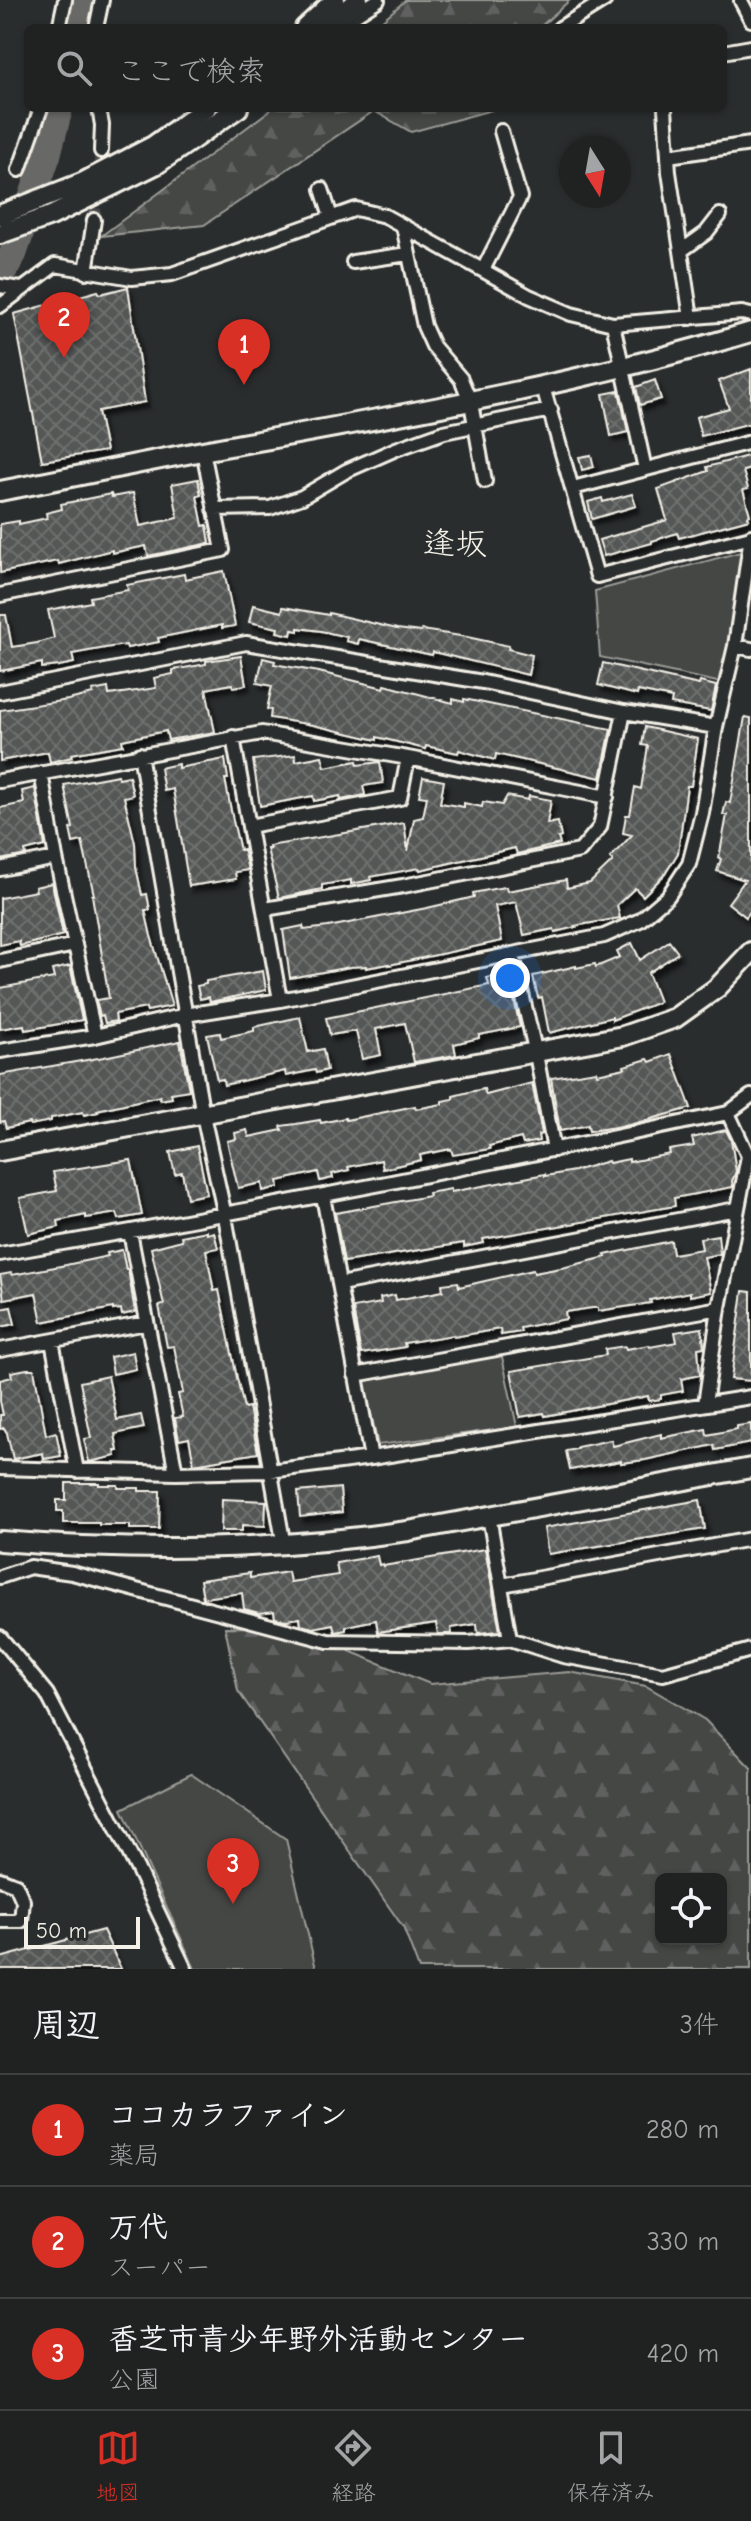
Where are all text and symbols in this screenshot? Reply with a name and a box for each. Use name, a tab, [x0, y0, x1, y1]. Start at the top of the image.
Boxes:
search box	[24, 24, 727, 112]
icon: search	[52, 46, 96, 90]
text: ここで検索	[116, 54, 266, 89]
north arrow	[559, 136, 631, 208]
pin: 2	[38, 292, 90, 358]
pin: 1	[218, 319, 270, 385]
district label: 逢坂	[423, 525, 487, 562]
your location	[490, 958, 530, 998]
pin: 3	[207, 1838, 259, 1904]
map controls	[655, 1873, 727, 1945]
button: locate	[655, 1873, 727, 1945]
scale bar	[24, 1913, 140, 1949]
text: 50 m	[36, 1918, 87, 1944]
text: 周辺	[32, 2005, 100, 2045]
text: 3件	[680, 2010, 719, 2040]
text: ココカラファイン	[108, 2098, 348, 2133]
text: 1	[53, 2115, 63, 2145]
text: 280 m	[646, 2115, 719, 2145]
text: 薬局	[108, 2141, 160, 2171]
text: 万代	[108, 2210, 168, 2245]
text: 2	[52, 2227, 64, 2257]
text: 330 m	[647, 2227, 719, 2257]
text: スーパー	[108, 2253, 211, 2283]
text: 香芝市青少年野外活動センター	[108, 2322, 528, 2357]
text: 3	[52, 2339, 64, 2369]
text: 420 m	[647, 2339, 719, 2369]
text: 公園	[108, 2365, 160, 2395]
tab: 地図	[96, 2426, 140, 2506]
tab: 経路	[331, 2426, 375, 2506]
tab: 保存済み	[567, 2426, 655, 2506]

